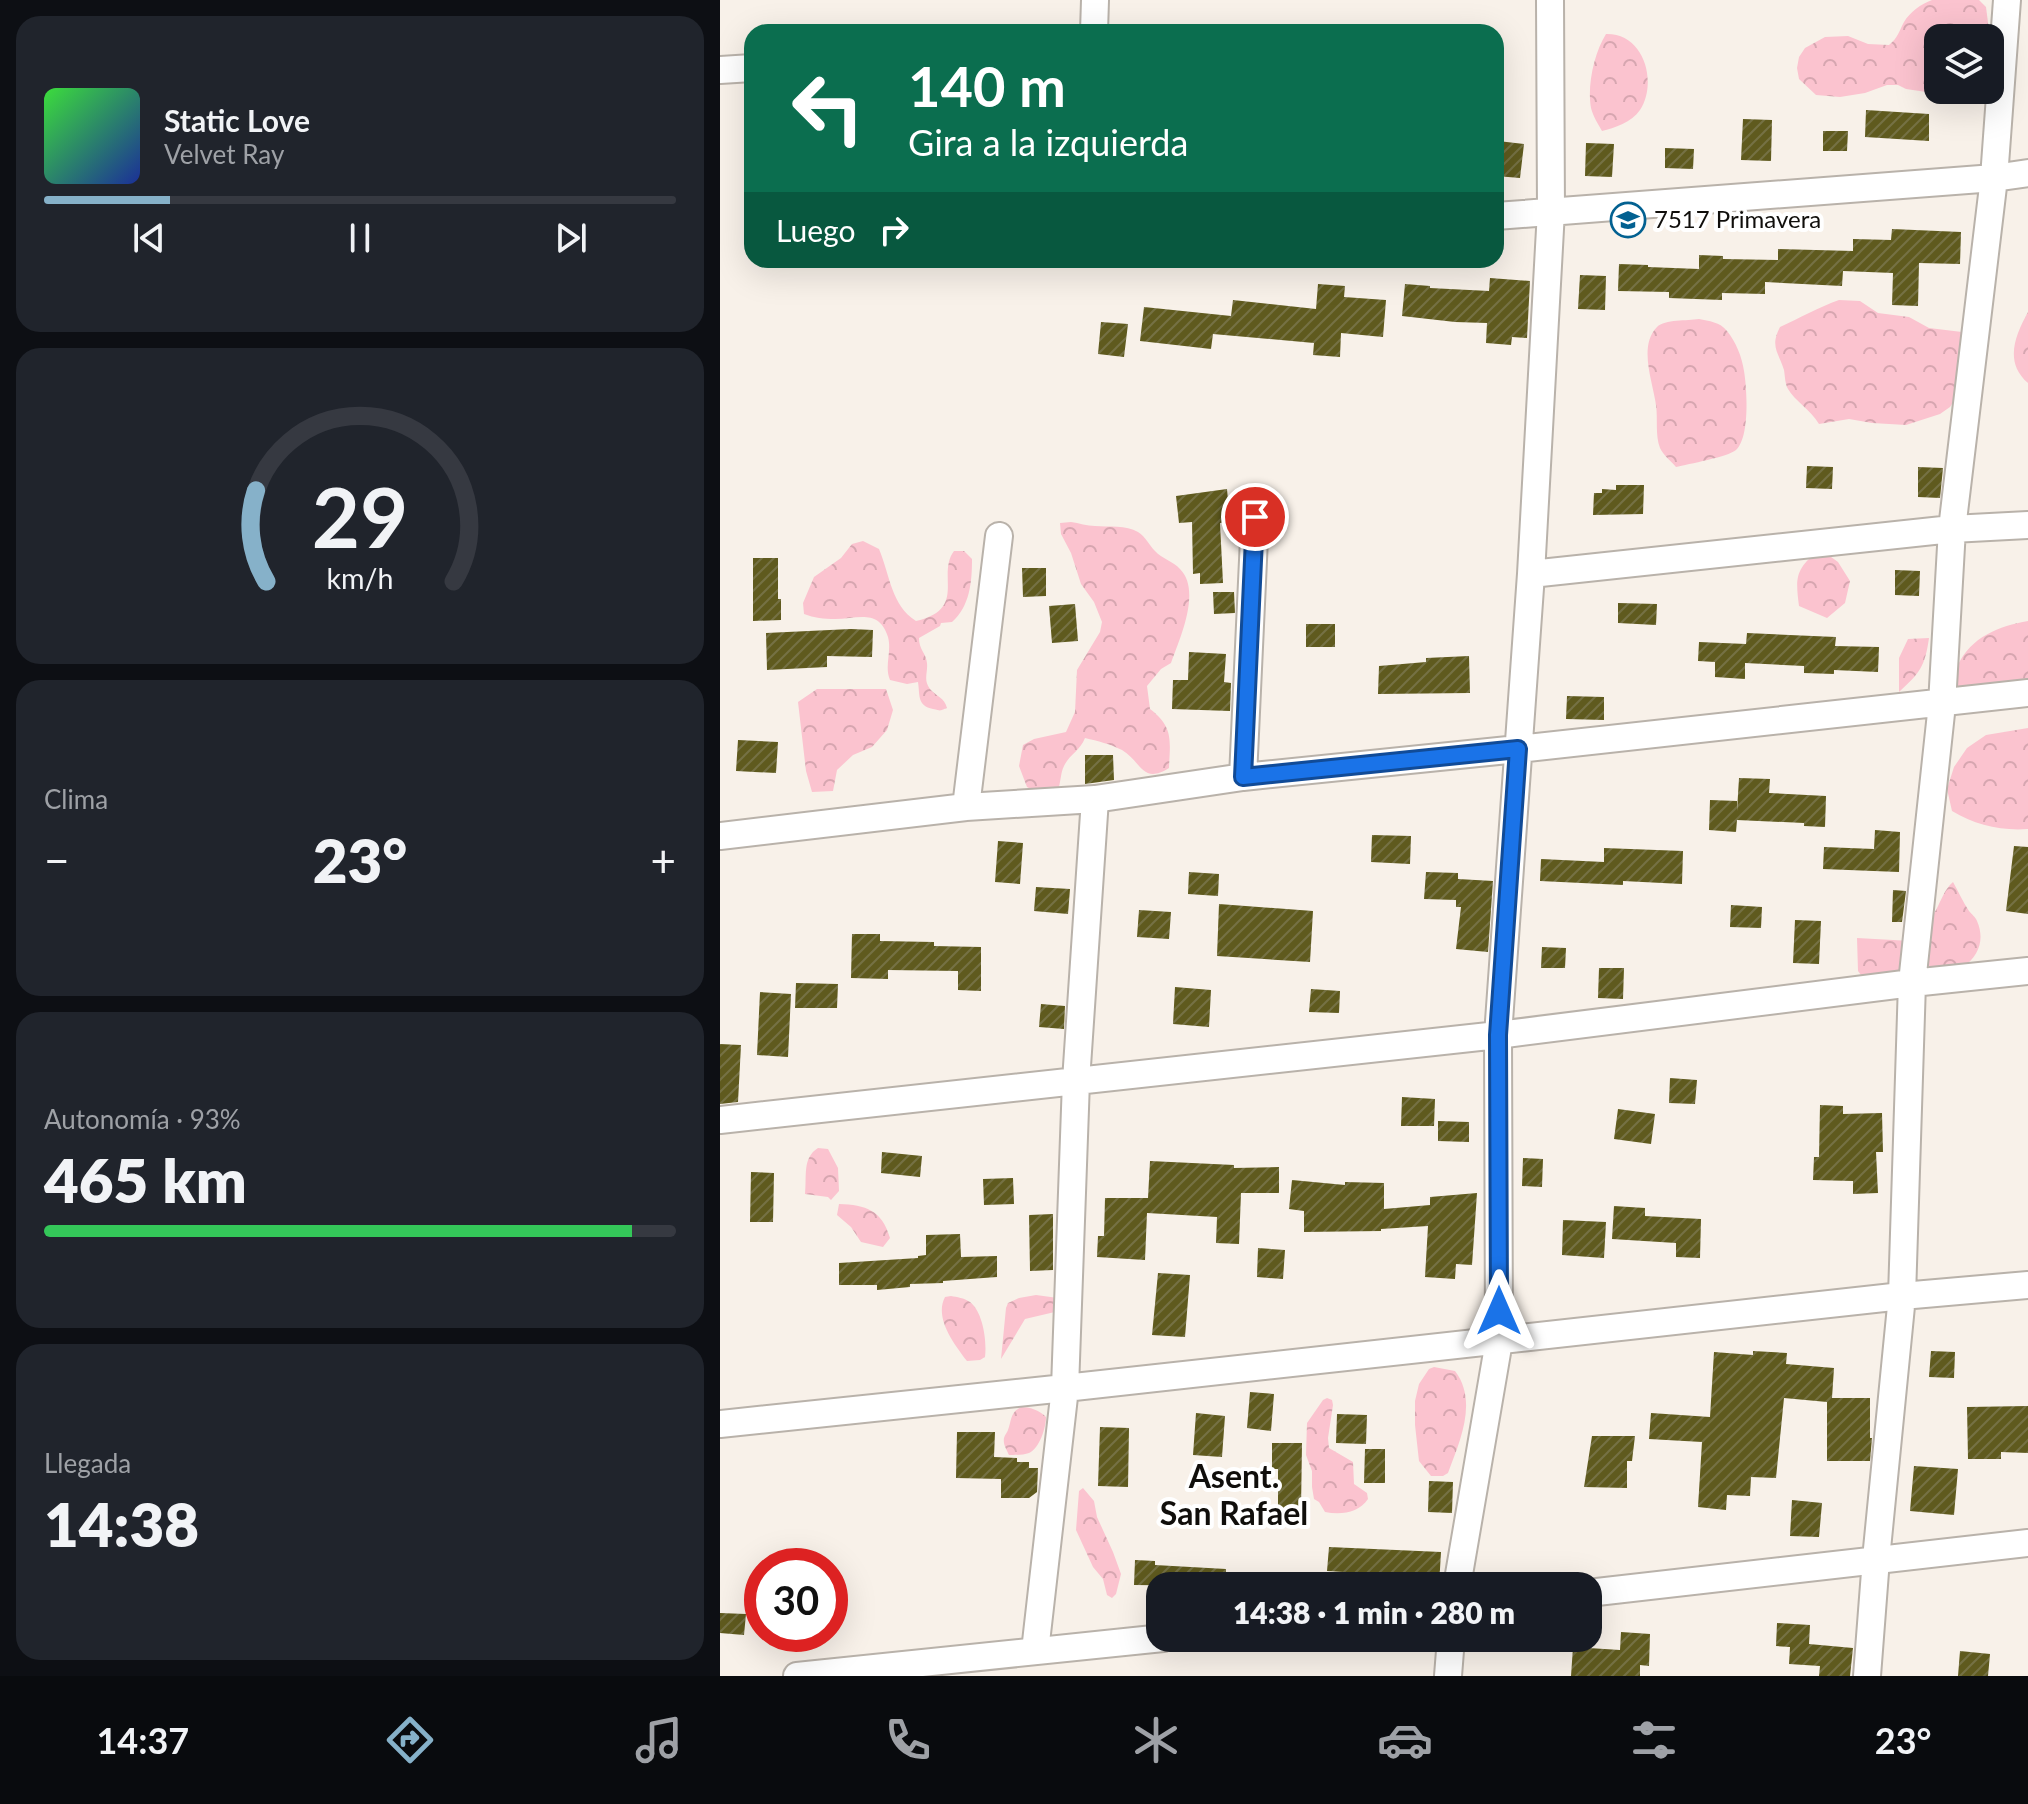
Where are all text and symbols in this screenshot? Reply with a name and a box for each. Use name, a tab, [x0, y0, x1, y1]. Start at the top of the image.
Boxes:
map controls	[1924, 24, 2004, 104]
button: layers	[1924, 24, 2004, 104]
text: 140 m	[908, 52, 1066, 119]
icon: left	[776, 56, 880, 160]
text: Static Love	[164, 102, 310, 138]
text: Gira a la izquierda	[908, 120, 1188, 164]
text: Velvet Ray	[164, 138, 284, 170]
school or university icon: 7517 Primavera	[1609, 201, 1647, 239]
place label: 7517 Primavera	[1654, 204, 1821, 233]
icon: right	[872, 208, 916, 252]
text: Luego	[776, 212, 856, 248]
icon: previous	[127, 216, 171, 260]
icon: pause	[338, 216, 382, 260]
icon: next	[549, 216, 593, 260]
text: 29	[312, 466, 408, 566]
pin	[1221, 483, 1289, 551]
icon: arrive	[1233, 495, 1277, 539]
text: km/h	[327, 561, 393, 595]
text: Clima	[44, 783, 108, 815]
text: 23°	[313, 824, 407, 896]
text: −	[44, 834, 70, 886]
text: +	[650, 834, 676, 886]
text: Autonomía · 93%	[44, 1103, 241, 1135]
text: 465 km	[44, 1144, 247, 1216]
position arrow	[1457, 1269, 1541, 1353]
text: Llegada	[44, 1447, 131, 1479]
district label: Asent. San Rafael	[1160, 1456, 1308, 1532]
text: 14:38	[44, 1488, 199, 1560]
speed limit sign: 30	[744, 1548, 848, 1652]
text: 14:38 · 1 min · 280 m	[1233, 1594, 1515, 1630]
icon: directions	[382, 1712, 438, 1768]
icon: music	[631, 1712, 687, 1768]
icon: phone	[880, 1712, 936, 1768]
icon: climate	[1128, 1712, 1184, 1768]
icon: car	[1377, 1712, 1433, 1768]
icon: filters	[1626, 1712, 1682, 1768]
text: 14:37	[96, 1718, 189, 1762]
text: 23°	[1875, 1718, 1931, 1762]

